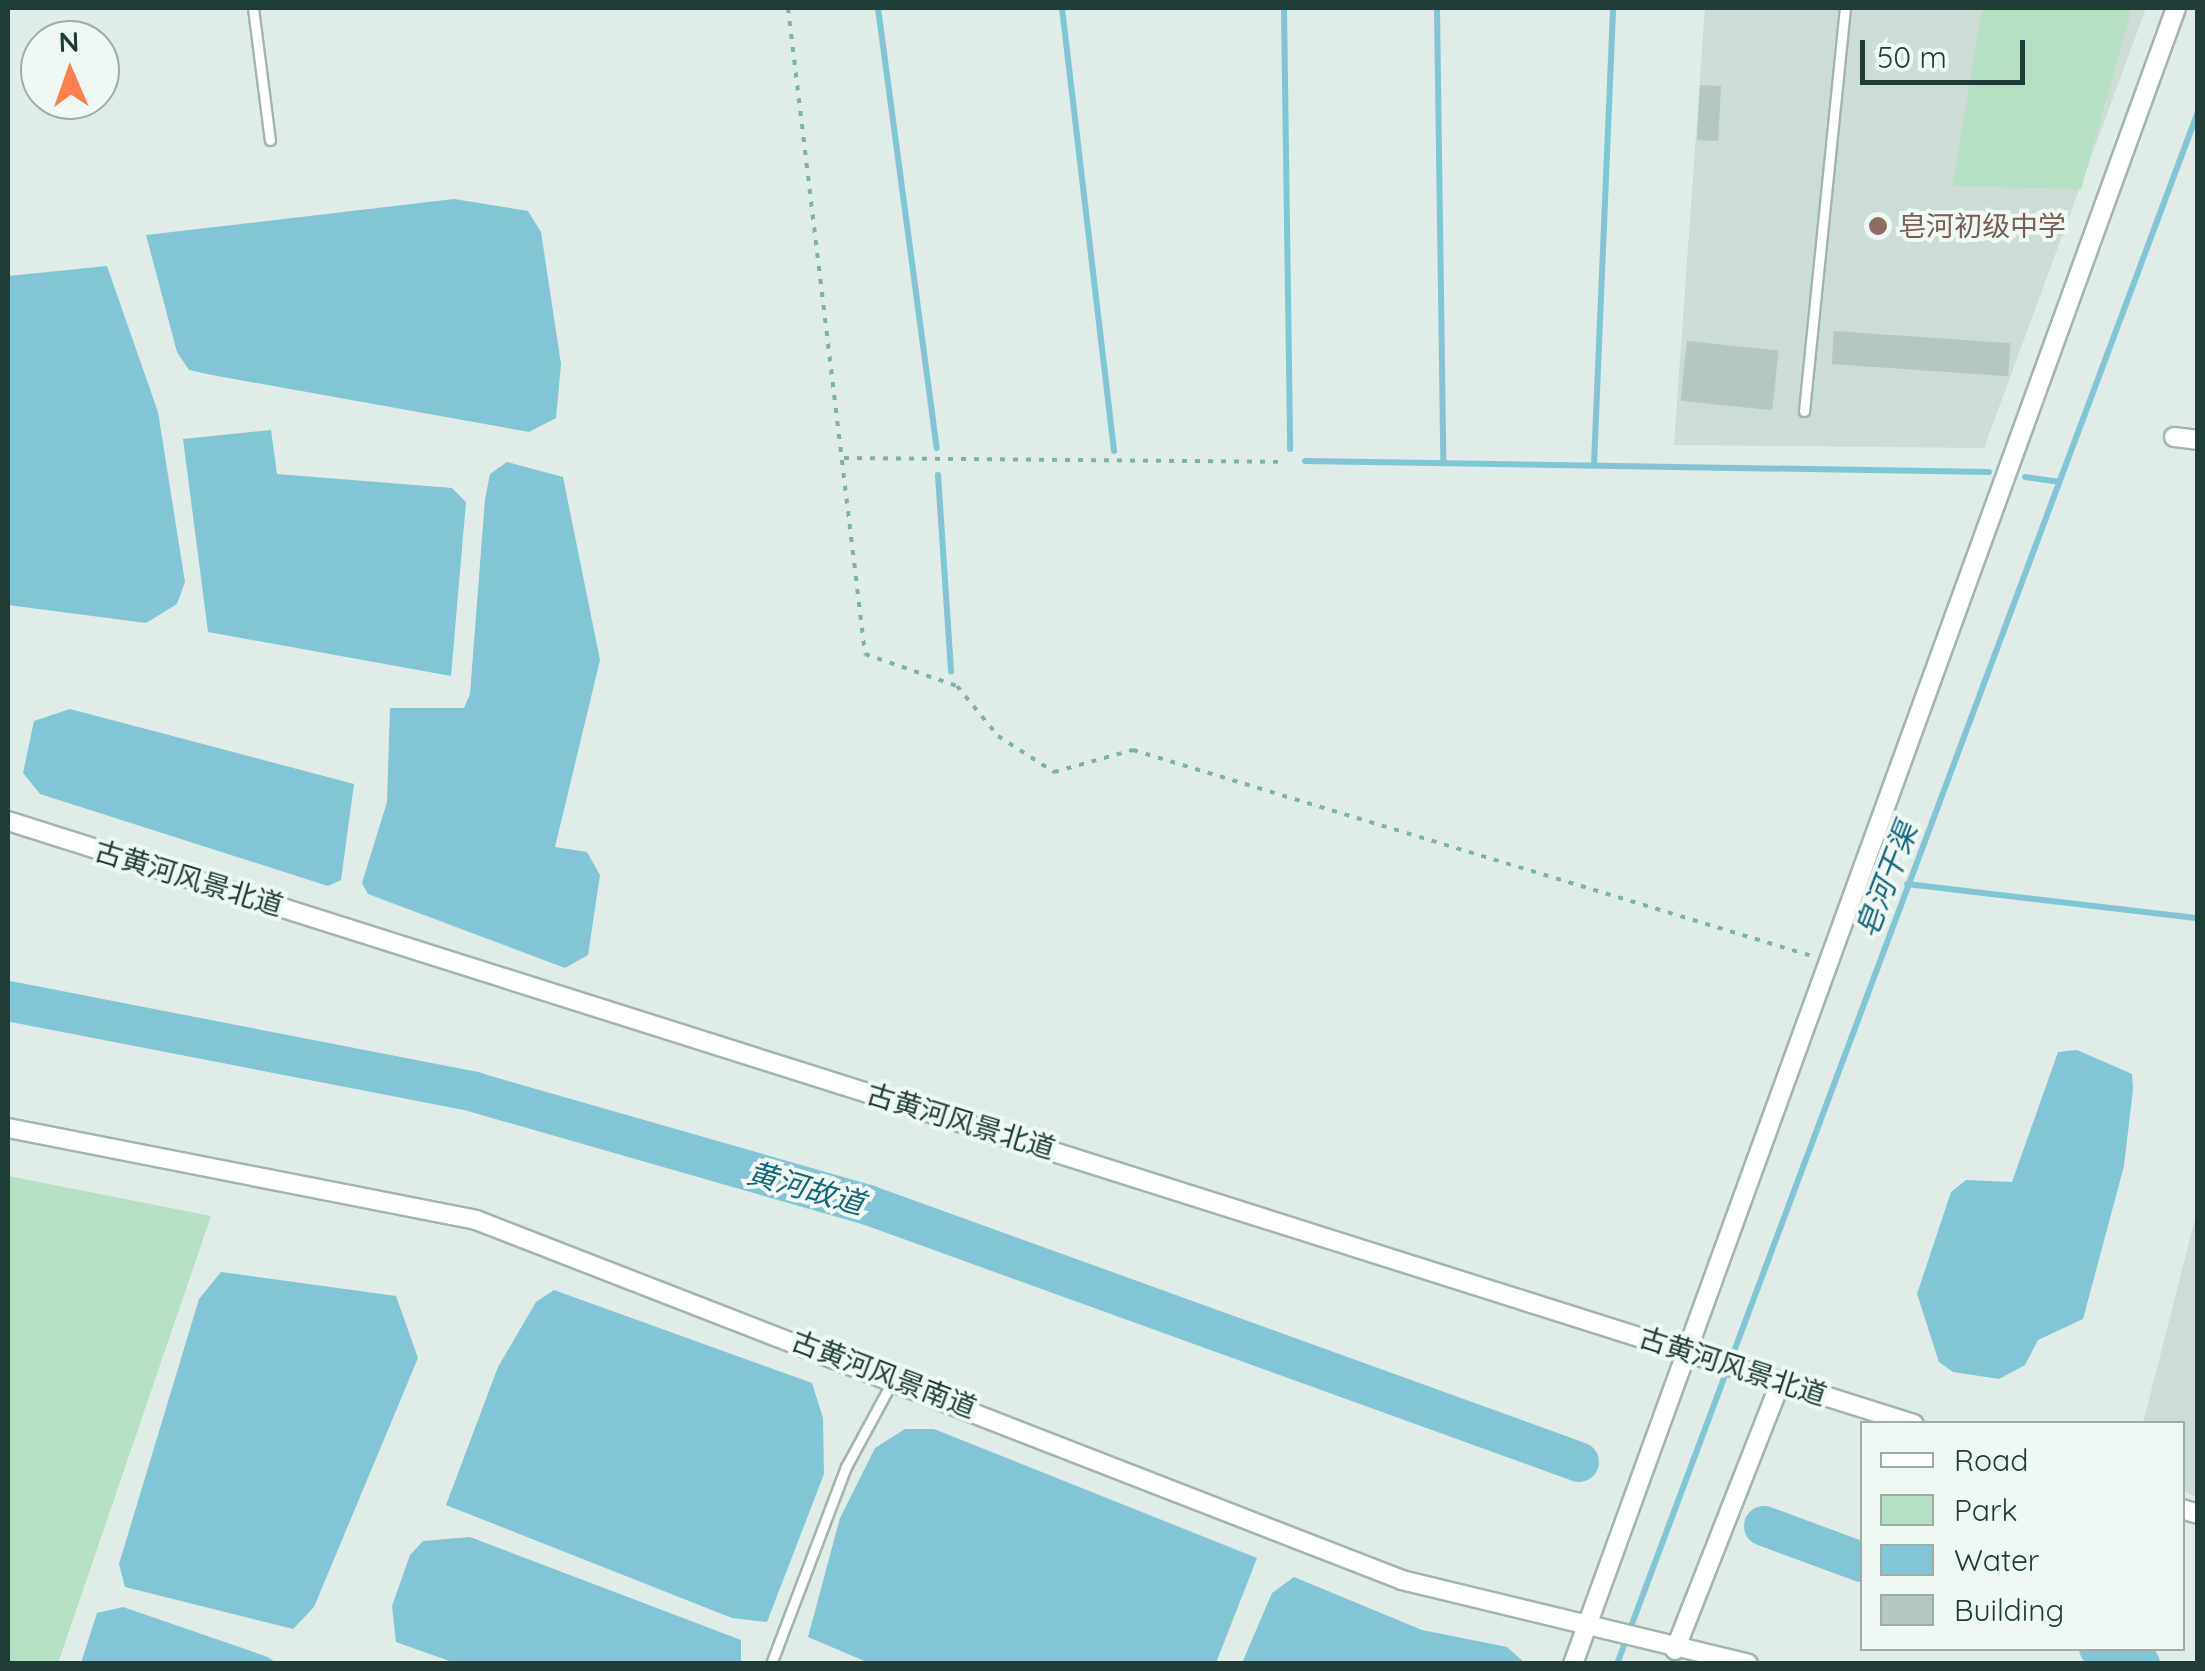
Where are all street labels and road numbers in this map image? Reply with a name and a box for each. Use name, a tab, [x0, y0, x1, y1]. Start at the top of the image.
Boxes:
street label: 古黄河风景北道	[90, 833, 288, 923]
street label: 古黄河风景北道	[862, 1076, 1060, 1166]
street label: 古黄河风景北道	[1635, 1320, 1831, 1412]
street label: 古黄河风景南道	[786, 1323, 982, 1425]

